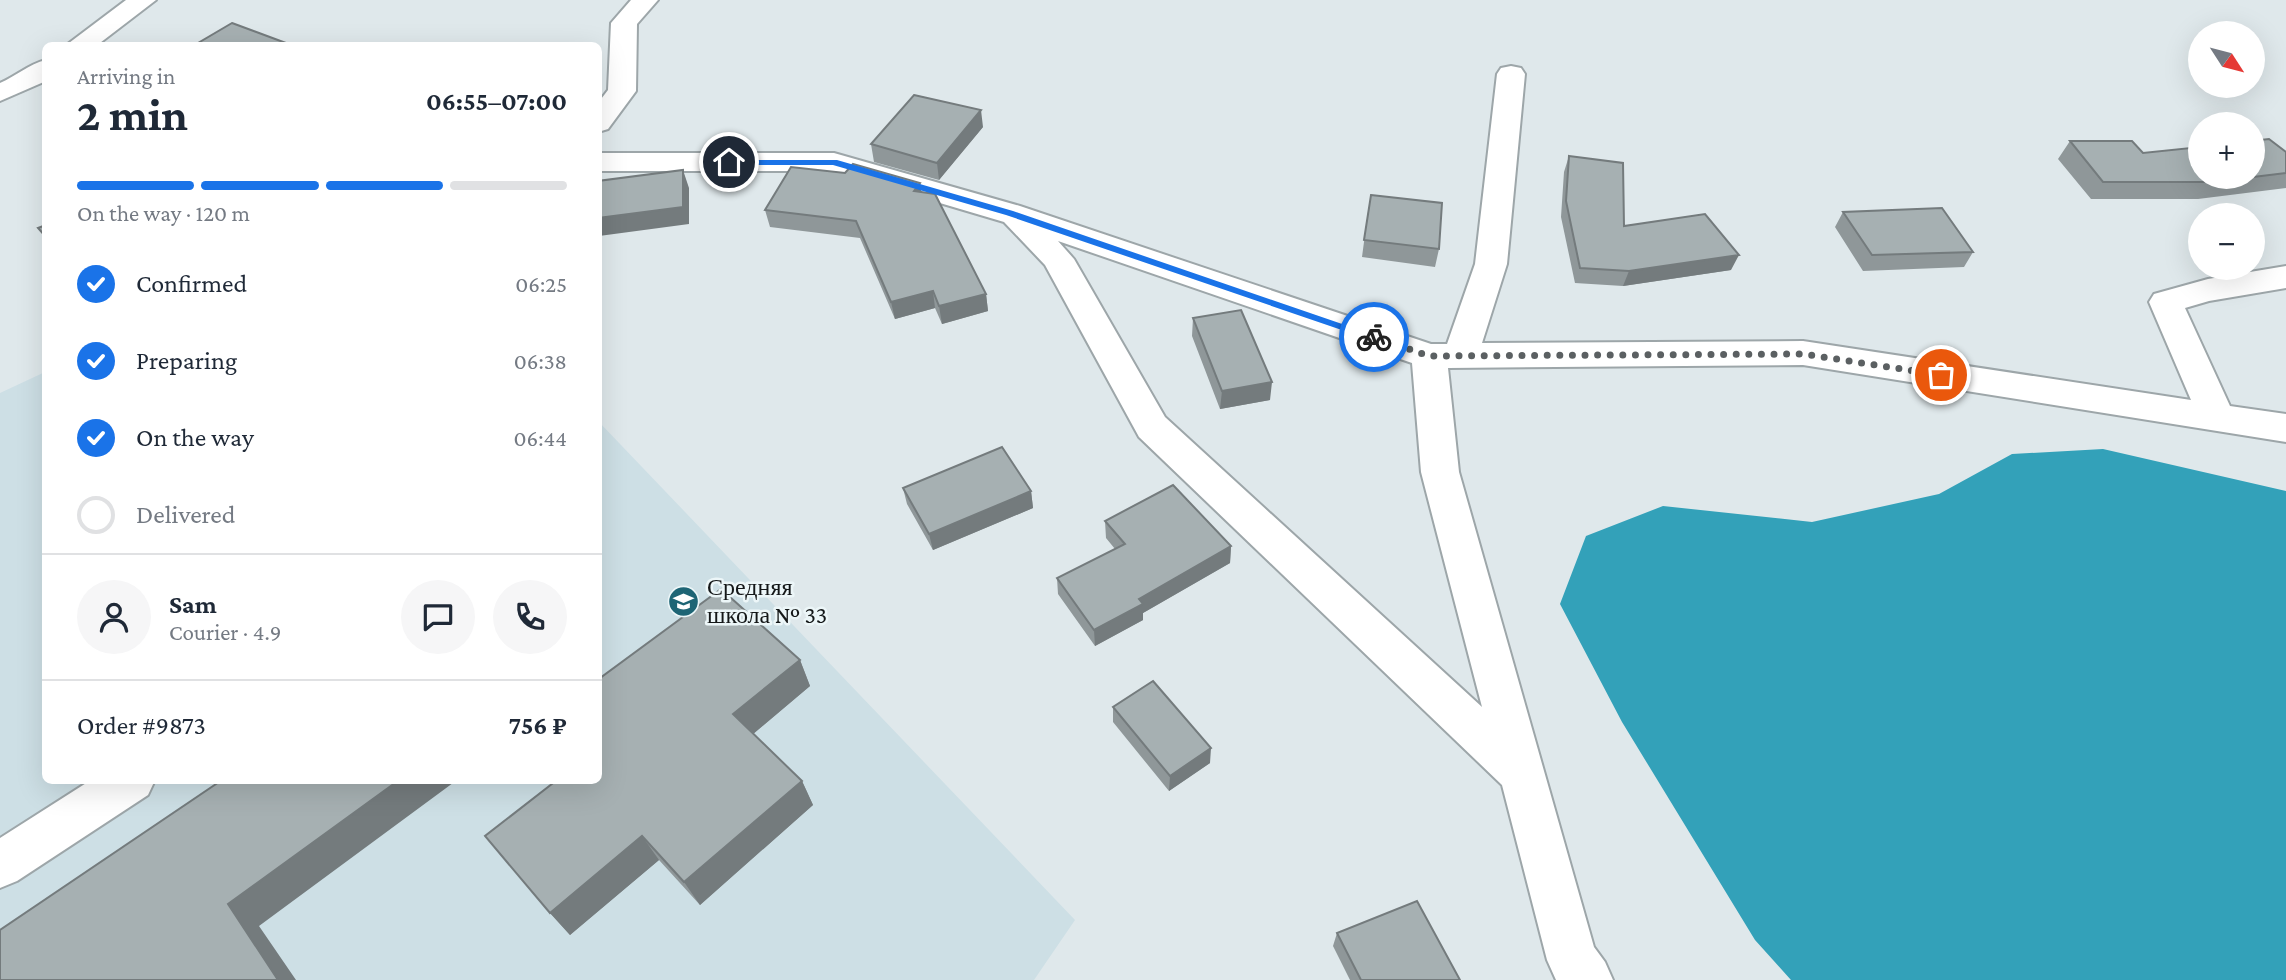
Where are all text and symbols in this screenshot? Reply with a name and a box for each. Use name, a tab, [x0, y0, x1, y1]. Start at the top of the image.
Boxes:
north arrow	[2188, 21, 2264, 98]
map controls	[2188, 21, 2265, 280]
text: Arriving in	[77, 63, 175, 89]
text: 06:55–07:00	[426, 87, 567, 116]
text: 2 min	[77, 89, 188, 140]
button: +	[2188, 112, 2265, 189]
pin	[699, 132, 759, 192]
icon: home	[710, 143, 748, 181]
text: On the way · 120 m	[77, 200, 250, 226]
button: −	[2188, 203, 2265, 280]
icon: check	[77, 265, 115, 303]
text: Confirmed	[136, 269, 247, 298]
text: 06:25	[515, 271, 567, 297]
courier	[1339, 302, 1409, 372]
icon: bike	[1355, 318, 1393, 356]
icon: check	[77, 342, 115, 380]
pin	[1911, 345, 1971, 405]
text: Preparing	[136, 346, 237, 375]
text: 06:38	[514, 348, 567, 374]
icon: bag	[1922, 356, 1960, 394]
icon: check	[77, 419, 115, 457]
text: On the way	[136, 423, 254, 452]
text: 06:44	[514, 425, 567, 451]
text: Delivered	[136, 500, 235, 529]
place label: Средняя школа № 33	[707, 573, 827, 628]
button: person	[77, 580, 151, 654]
button: chat	[401, 580, 475, 654]
button: phone	[493, 580, 567, 654]
school or university icon: Средняя школа № 33	[667, 584, 701, 618]
text: Sam	[169, 590, 217, 619]
text: Courier · 4.9	[169, 619, 281, 645]
text: Order #9873	[77, 711, 206, 740]
text: 756 ₽	[508, 711, 567, 740]

